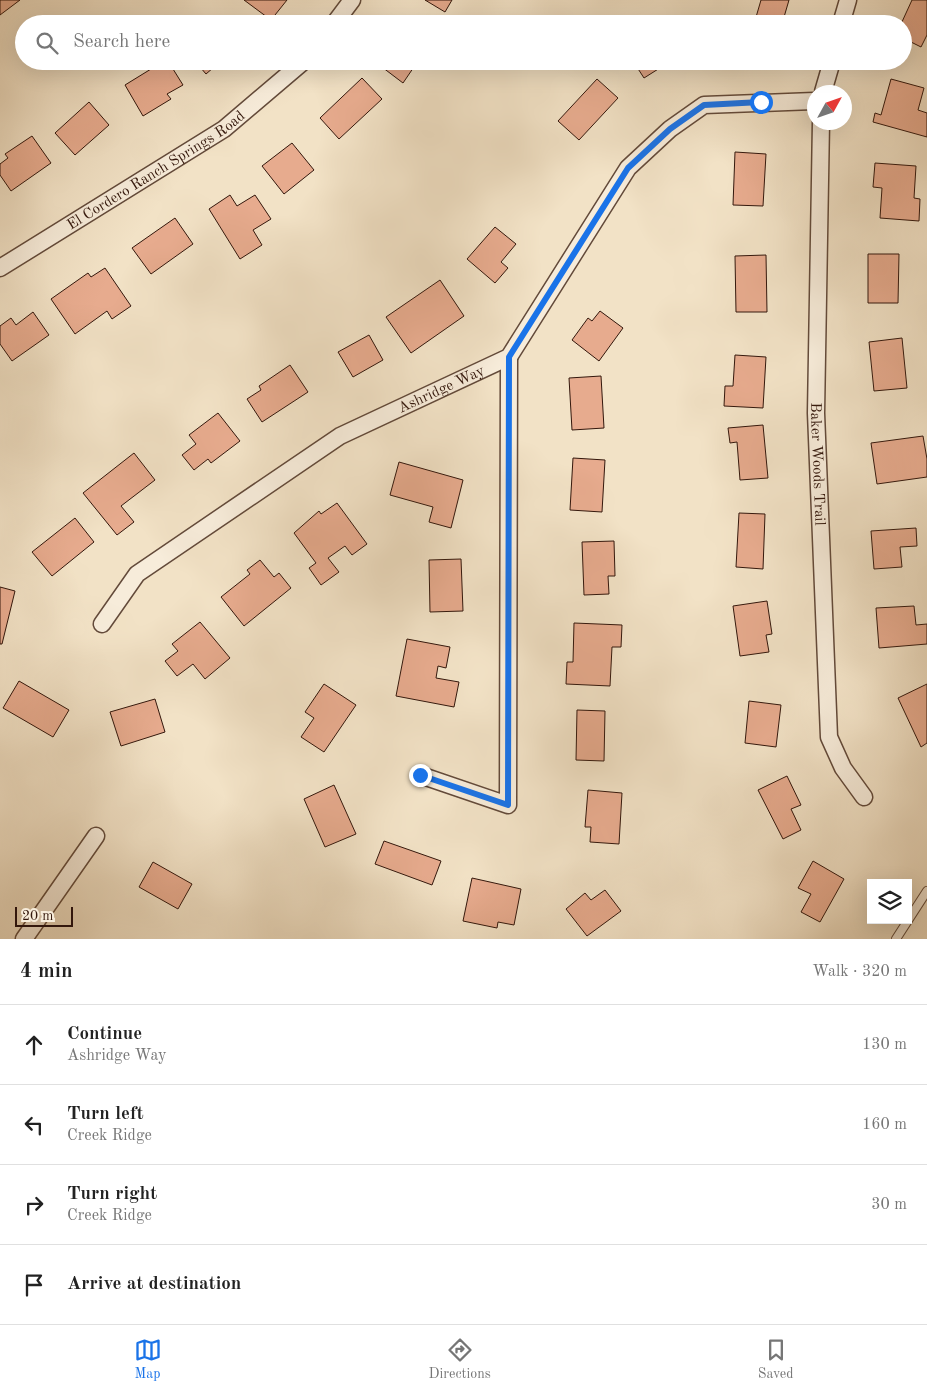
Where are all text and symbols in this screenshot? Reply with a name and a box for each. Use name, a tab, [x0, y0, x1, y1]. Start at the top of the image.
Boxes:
search box	[15, 15, 912, 70]
icon: search	[33, 29, 61, 57]
text: Search here	[73, 33, 170, 52]
north arrow	[807, 85, 852, 130]
route start	[750, 91, 773, 114]
street label: El Cordero Ranch Springs Road	[65, 109, 248, 233]
street label: Ashridge Way	[396, 364, 487, 417]
street label: Baker Woods Trail	[807, 402, 827, 526]
route end	[409, 764, 432, 787]
map controls	[867, 879, 912, 924]
button: layers	[867, 879, 912, 924]
scale bar	[15, 904, 72, 927]
text: 20 m	[22, 909, 53, 923]
text: 4 min	[20, 961, 73, 982]
text: Walk · 320 m	[812, 964, 907, 980]
text: Continue	[67, 1025, 142, 1044]
icon: ahead	[20, 1031, 48, 1059]
text: 130 m	[862, 1037, 907, 1053]
text: Ashridge Way	[67, 1048, 167, 1064]
text: Turn left	[67, 1105, 144, 1124]
icon: left	[20, 1111, 48, 1139]
text: 160 m	[862, 1117, 907, 1133]
text: Creek Ridge	[67, 1128, 152, 1144]
text: Turn right	[67, 1185, 157, 1204]
icon: right	[20, 1191, 48, 1219]
text: 30 m	[871, 1197, 907, 1213]
text: Creek Ridge	[67, 1208, 152, 1224]
icon: arrive	[20, 1271, 48, 1299]
text: Arrive at destination	[67, 1275, 241, 1294]
tab: Map	[134, 1336, 162, 1383]
tab: Directions	[429, 1336, 491, 1383]
tab: Saved	[758, 1336, 793, 1383]

